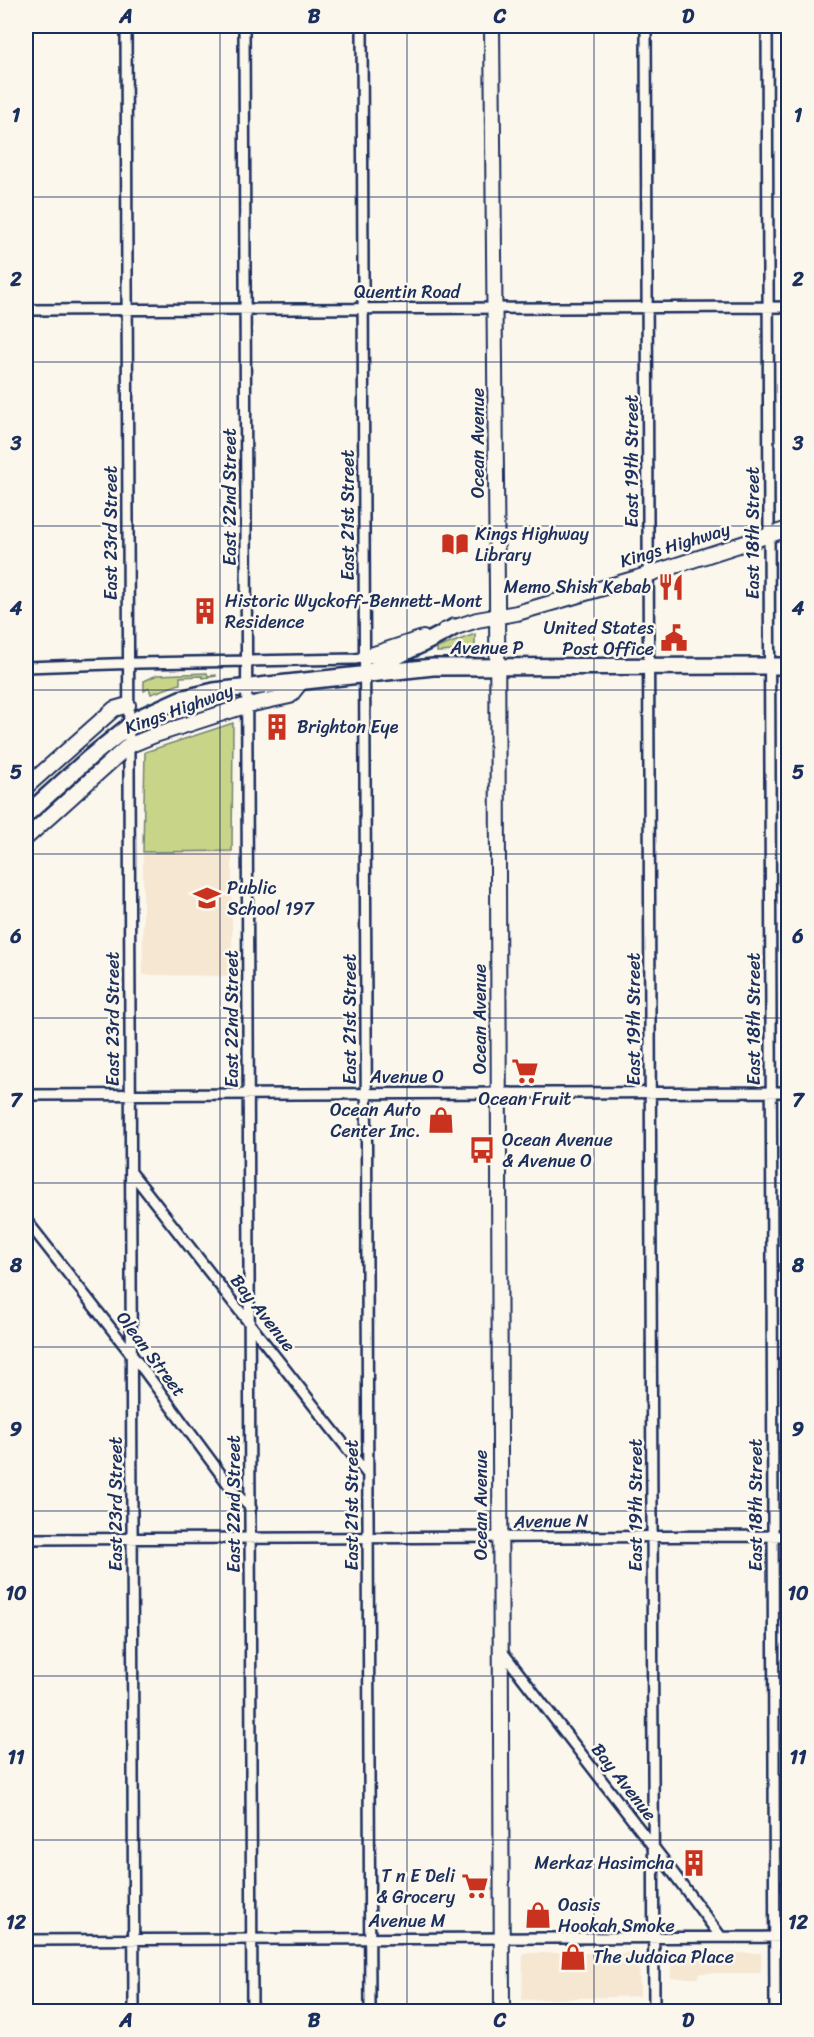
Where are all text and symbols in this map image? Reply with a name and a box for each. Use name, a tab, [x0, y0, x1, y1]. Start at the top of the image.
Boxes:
text: A	[118, 0, 133, 34]
text: B	[308, 0, 321, 34]
text: C	[493, 0, 507, 34]
text: D	[682, 0, 695, 34]
text: 1	[12, 98, 21, 133]
text: 1	[794, 98, 803, 133]
text: 2	[9, 262, 22, 297]
text: 2	[791, 262, 804, 297]
street label: Quentin Road	[354, 276, 462, 308]
street label: Ocean Avenue	[462, 388, 494, 498]
street label: East 19th Street	[616, 394, 648, 527]
text: 3	[10, 426, 22, 461]
text: 3	[792, 426, 804, 461]
street label: East 22nd Street	[214, 428, 246, 566]
street label: East 21st Street	[332, 449, 364, 580]
street label: East 23rd Street	[95, 466, 127, 600]
street label: East 18th Street	[737, 467, 769, 599]
street label: Kings Highway	[616, 513, 735, 577]
place label: Kings Highway Library	[475, 518, 589, 571]
library icon: Kings Highway Library	[440, 529, 470, 559]
place label: Memo Shish Kebab	[504, 571, 651, 603]
restaurant icon: Memo Shish Kebab	[656, 572, 686, 602]
place label: Historic Wyckoff-Bennett-Mont Residence	[225, 585, 483, 638]
text: 4	[9, 591, 23, 626]
text: 4	[791, 591, 805, 626]
building icon: Historic Wyckoff-Bennett-Mont Residence	[190, 596, 220, 626]
place label: United States Post Office	[543, 612, 655, 665]
public building icon: United States Post Office	[659, 623, 689, 653]
street label: Avenue P	[449, 632, 524, 664]
street label: Kings Highway	[120, 674, 239, 744]
place label: Brighton Eye	[297, 711, 399, 743]
building icon: Brighton Eye	[262, 712, 292, 742]
text: 5	[10, 755, 22, 790]
text: 5	[792, 755, 804, 790]
place label: Public School 197	[227, 872, 316, 925]
school or university icon: Public School 197	[192, 883, 222, 913]
text: 6	[9, 919, 22, 954]
text: 6	[791, 919, 804, 954]
street label: East 22nd Street	[216, 950, 248, 1088]
street label: East 23rd Street	[97, 952, 129, 1086]
street label: East 19th Street	[618, 952, 650, 1085]
street label: East 21st Street	[334, 953, 366, 1084]
street label: East 18th Street	[738, 953, 770, 1085]
street label: Ocean Avenue	[464, 964, 496, 1074]
supermarket icon: Ocean Fruit	[510, 1056, 540, 1086]
street label: Avenue O	[369, 1061, 444, 1093]
text: 7	[10, 1083, 23, 1118]
place label: Ocean Fruit	[479, 1083, 572, 1115]
text: 7	[792, 1083, 805, 1118]
place label: Ocean Auto Center Inc.	[330, 1094, 421, 1147]
shop icon: Ocean Auto Center Inc.	[426, 1105, 456, 1135]
place label: Ocean Avenue & Avenue O	[502, 1124, 613, 1177]
bus stop icon: Ocean Avenue & Avenue O	[467, 1135, 497, 1165]
text: 8	[9, 1248, 23, 1283]
text: 8	[791, 1248, 805, 1283]
street label: Bay Avenue	[222, 1267, 304, 1359]
street label: Olean Street	[108, 1304, 194, 1404]
text: 9	[10, 1412, 22, 1447]
text: 9	[792, 1412, 804, 1447]
street label: East 22nd Street	[218, 1435, 250, 1573]
street label: East 23rd Street	[100, 1437, 132, 1571]
street label: East 19th Street	[620, 1438, 652, 1571]
street label: East 21st Street	[336, 1439, 368, 1570]
street label: East 18th Street	[740, 1439, 772, 1571]
street label: Ocean Avenue	[465, 1450, 497, 1560]
street label: Avenue N	[512, 1504, 589, 1538]
text: 10	[5, 1576, 27, 1611]
text: 10	[787, 1576, 809, 1611]
street label: Bay Avenue	[583, 1736, 665, 1828]
text: 11	[7, 1740, 25, 1775]
text: 11	[789, 1740, 807, 1775]
place label: Merkaz Hasimcha	[535, 1847, 675, 1879]
building icon: Merkaz Hasimcha	[679, 1848, 709, 1878]
place label: T n E Deli & Grocery	[376, 1860, 456, 1913]
supermarket icon: T n E Deli & Grocery	[460, 1871, 490, 1901]
place label: Oasis Hookah Smoke	[558, 1889, 675, 1942]
shop icon: Oasis Hookah Smoke	[523, 1900, 553, 1930]
text: 12	[6, 1905, 27, 1940]
street label: Avenue M	[368, 1905, 446, 1937]
text: 12	[788, 1905, 809, 1940]
place label: The Judaica Place	[593, 1941, 734, 1973]
shop icon: The Judaica Place	[558, 1942, 588, 1972]
text: A	[118, 2003, 133, 2037]
text: B	[308, 2003, 321, 2037]
text: C	[493, 2003, 507, 2037]
text: D	[682, 2003, 695, 2037]

